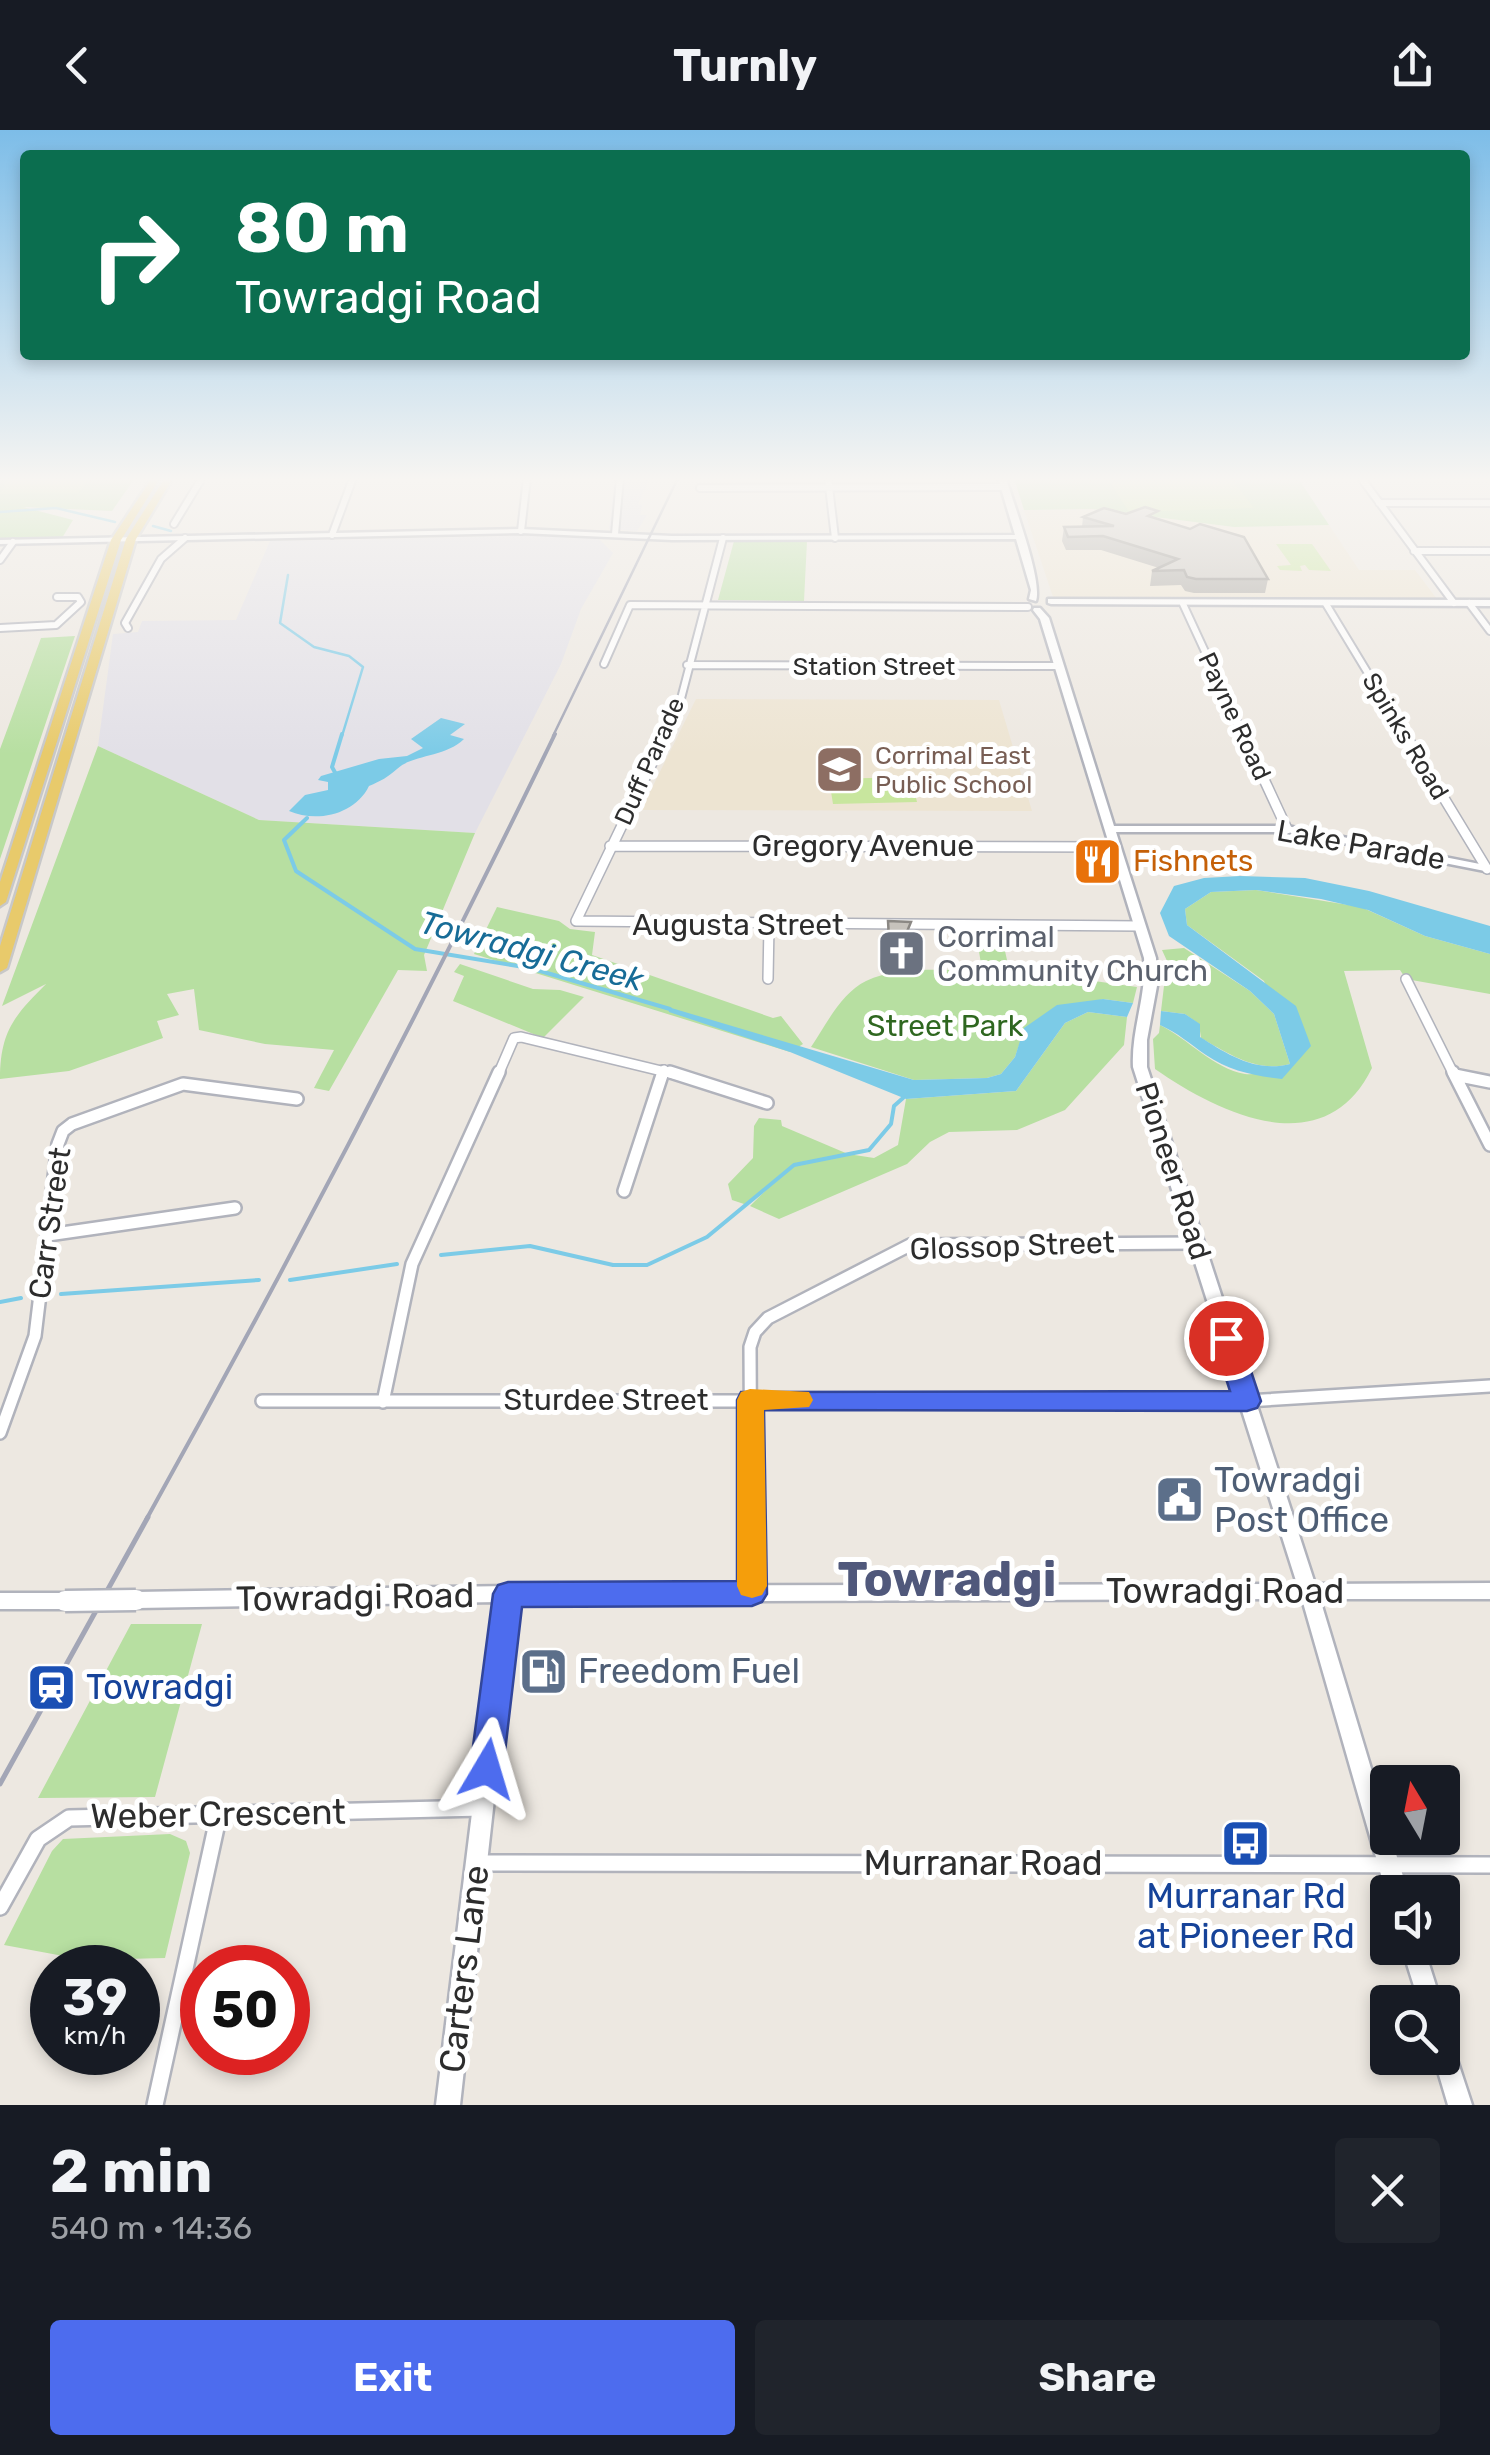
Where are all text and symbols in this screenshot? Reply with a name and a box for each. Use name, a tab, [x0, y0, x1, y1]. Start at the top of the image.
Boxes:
icon: back	[50, 38, 105, 93]
icon: share	[1385, 38, 1440, 93]
text: Turnly	[673, 39, 817, 92]
text: 80 m	[235, 187, 409, 270]
icon: right	[70, 190, 200, 320]
text: Towradgi Road	[235, 271, 542, 324]
street label: Payne Road	[1192, 648, 1277, 785]
street label: Station Street	[793, 652, 956, 681]
street label: Spinks Road	[1356, 668, 1455, 805]
street label: Duff Parade	[608, 693, 691, 830]
place label: Corrimal East Public School	[875, 741, 1032, 799]
school or university icon: Corrimal East Public School	[814, 743, 866, 795]
street label: Lake Parade	[1274, 812, 1448, 878]
street label: Gregory Avenue	[752, 828, 974, 864]
restaurant icon: Fishnets	[1072, 835, 1124, 887]
place label: Fishnets	[1133, 843, 1253, 879]
water label: Towradgi Creek	[416, 903, 648, 999]
street label: Augusta Street	[632, 907, 844, 943]
place label: Corrimal Community Church	[937, 919, 1208, 989]
church icon: Corrimal Community Church	[876, 928, 928, 980]
park label: Street Park	[867, 1008, 1024, 1044]
street label: Pioneer Road	[1127, 1078, 1219, 1264]
street label: Carr Street	[22, 1145, 78, 1301]
street label: Glossop Street	[909, 1224, 1115, 1268]
pin	[1184, 1296, 1269, 1381]
icon: arrive	[1199, 1311, 1254, 1366]
street label: Sturdee Street	[503, 1382, 709, 1418]
place label: Towradgi Post Office	[1214, 1459, 1389, 1541]
public building icon: Towradgi Post Office	[1153, 1474, 1205, 1526]
district label: Towradgi	[838, 1551, 1056, 1608]
street label: Towradgi Road	[1106, 1570, 1344, 1612]
street label: Towradgi Road	[235, 1574, 475, 1620]
fuel station icon: Freedom Fuel	[517, 1645, 569, 1697]
place label: Freedom Fuel	[578, 1650, 800, 1692]
station icon: Towradgi	[25, 1661, 77, 1713]
place label: Towradgi	[86, 1666, 233, 1708]
position arrow	[435, 1717, 539, 1821]
north arrow	[1370, 1765, 1460, 1855]
map controls	[1370, 1765, 1460, 2075]
street label: Weber Crescent	[90, 1791, 346, 1837]
bus stop icon: Murranar Rd at Pioneer Rd	[1220, 1818, 1272, 1870]
street label: Murranar Road	[863, 1842, 1103, 1884]
street label: Carters Lane	[430, 1863, 498, 2075]
place label: Murranar Rd at Pioneer Rd	[1137, 1875, 1355, 1957]
button: sound	[1370, 1875, 1460, 1965]
speed limit sign: 50	[180, 1945, 310, 2075]
text: 39	[63, 1968, 128, 2028]
button: search	[1370, 1985, 1460, 2075]
text: km/h	[64, 2021, 126, 2050]
text: 2 min	[50, 2136, 212, 2207]
button: close	[1335, 2138, 1440, 2243]
text: 540 m · 14:36	[50, 2209, 252, 2247]
button: Exit	[50, 2320, 735, 2435]
button: Share	[755, 2320, 1440, 2435]

